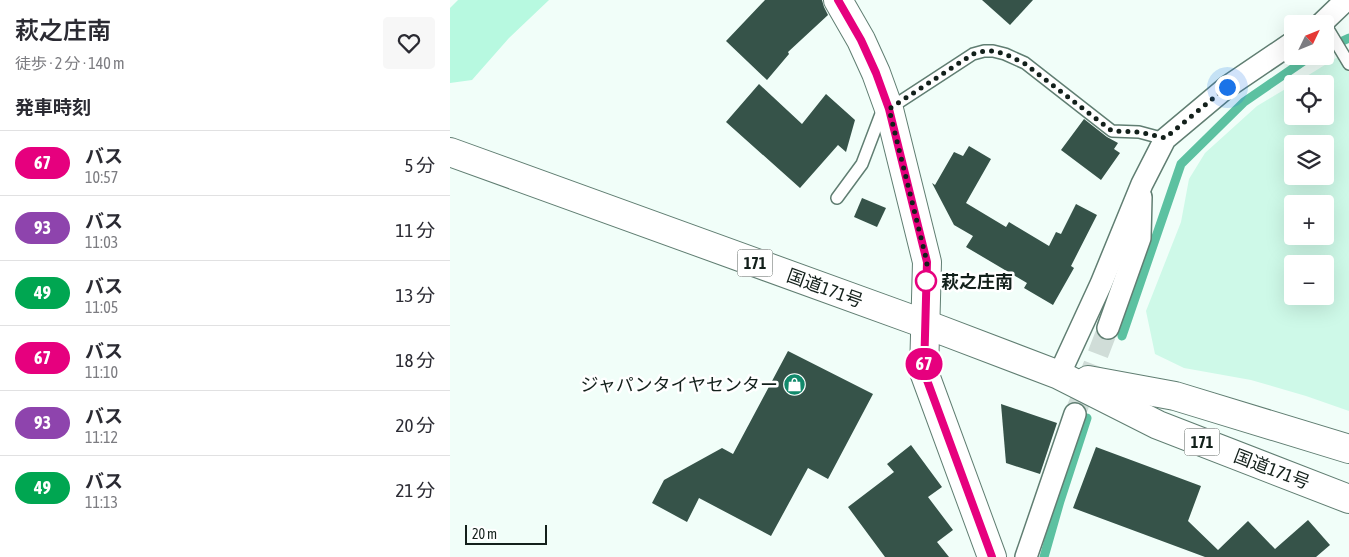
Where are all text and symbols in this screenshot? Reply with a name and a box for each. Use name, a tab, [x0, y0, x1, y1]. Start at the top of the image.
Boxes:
north arrow	[1284, 15, 1334, 65]
map controls	[1284, 15, 1334, 305]
text: 萩之庄南	[15, 17, 111, 44]
button: heart	[383, 17, 435, 69]
text: 徒歩 · 2 分 · 140 m	[15, 54, 125, 72]
your location	[1215, 75, 1240, 100]
button: locate	[1284, 75, 1334, 125]
text: 発車時刻	[15, 96, 91, 118]
button: layers	[1284, 135, 1334, 185]
text: バス	[85, 145, 123, 167]
text: 67	[34, 152, 51, 173]
text: 5 分	[404, 154, 435, 176]
text: 10:57	[85, 168, 118, 186]
button: +	[1284, 195, 1334, 245]
text: バス	[85, 210, 123, 232]
text: 93	[34, 217, 51, 238]
text: 11 分	[396, 219, 435, 241]
text: 11:03	[85, 233, 118, 251]
road number: 171	[738, 250, 772, 276]
button: −	[1284, 255, 1334, 305]
street label: 国道171号	[784, 265, 866, 311]
marker: 萩之庄南	[915, 270, 937, 292]
place label: 萩之庄南	[941, 271, 1013, 292]
text: バス	[85, 275, 123, 297]
text: 49	[34, 282, 51, 303]
text: 13 分	[396, 284, 435, 306]
text: 11:05	[85, 298, 118, 316]
text: バス	[85, 340, 123, 362]
text: 67	[34, 347, 51, 368]
line badge: 67	[902, 348, 946, 380]
text: 18 分	[396, 349, 435, 371]
text: 67	[916, 353, 932, 374]
text: 11:10	[85, 363, 118, 381]
shop icon: ジャパンタイヤセンター	[782, 372, 806, 396]
place label: ジャパンタイヤセンター	[581, 374, 778, 395]
text: バス	[85, 405, 123, 427]
text: 93	[34, 412, 51, 433]
text: 20 分	[396, 414, 435, 436]
text: 11:12	[85, 428, 118, 446]
road number: 171	[1184, 428, 1220, 456]
street label: 国道171号	[1231, 445, 1313, 493]
text: バス	[85, 470, 123, 492]
text: 49	[34, 477, 51, 498]
text: 21 分	[396, 479, 435, 501]
text: 11:13	[85, 493, 118, 511]
scale bar	[465, 522, 548, 545]
text: 20 m	[472, 526, 497, 542]

